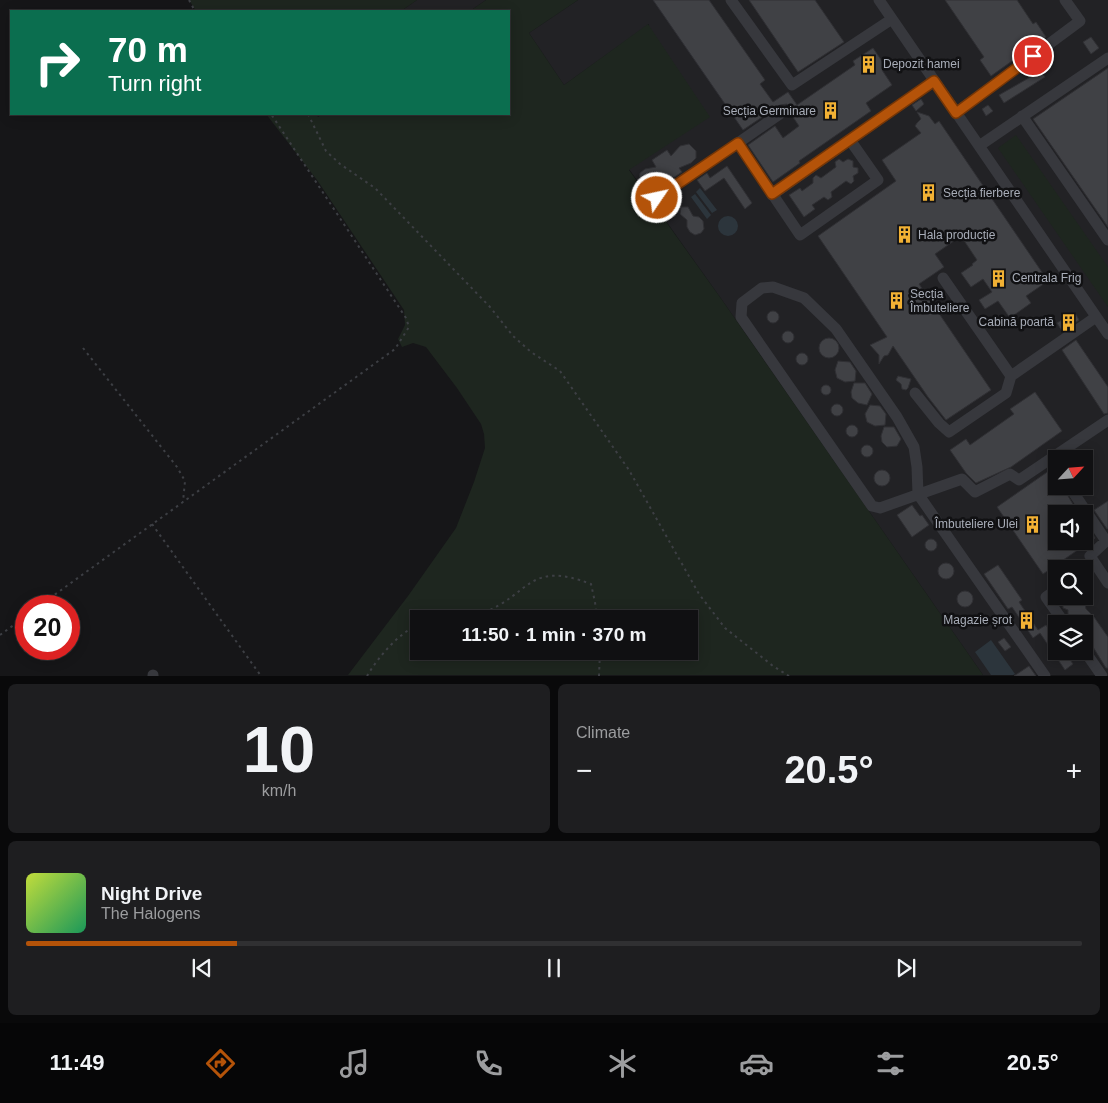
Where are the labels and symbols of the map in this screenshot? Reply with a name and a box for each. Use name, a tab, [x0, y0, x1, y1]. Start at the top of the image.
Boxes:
pin	[1012, 35, 1054, 77]
building icon: Depozit hamei	[859, 54, 879, 74]
place label: Depozit hamei	[883, 57, 960, 71]
building icon: Secția Germinare	[820, 101, 840, 121]
place label: Secția Germinare	[723, 104, 816, 118]
position arrow	[630, 171, 682, 223]
building icon: Secția fierbere	[919, 183, 939, 203]
place label: Secția fierbere	[943, 186, 1021, 200]
building icon: Hala producție	[894, 225, 914, 245]
place label: Hala producție	[918, 228, 996, 242]
building icon: Centrala Frig	[988, 268, 1008, 288]
place label: Centrala Frig	[1012, 271, 1081, 285]
place label: Secția Îmbuteliere	[909, 287, 970, 315]
building icon: Secția Îmbuteliere	[886, 291, 906, 311]
building icon: Cabină poartă	[1058, 312, 1078, 332]
place label: Cabină poartă	[979, 315, 1054, 329]
north arrow	[1048, 450, 1092, 495]
building icon: Îmbuteliere Ulei	[1022, 514, 1042, 534]
place label: Îmbuteliere Ulei	[934, 516, 1018, 531]
speed limit sign: 20	[15, 595, 80, 660]
building icon: Magazie șrot	[1016, 610, 1036, 630]
place label: Magazie șrot	[943, 613, 1013, 627]

